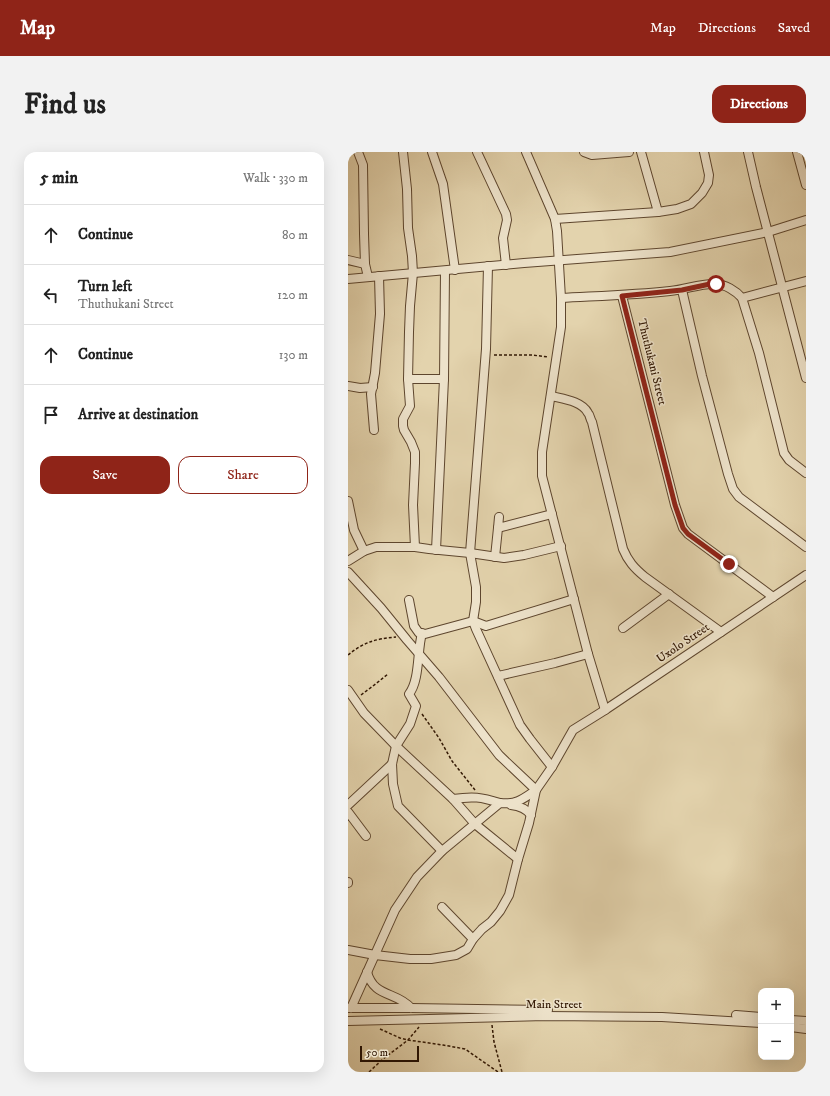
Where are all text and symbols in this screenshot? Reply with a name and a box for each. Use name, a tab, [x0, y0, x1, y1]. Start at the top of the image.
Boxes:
text: Map	[20, 17, 55, 40]
text: Map	[650, 19, 676, 37]
text: Directions	[698, 19, 756, 37]
text: Saved	[778, 19, 810, 37]
button: Directions	[712, 85, 806, 123]
text: Find us	[24, 87, 106, 122]
text: 5 min	[40, 167, 78, 189]
text: Walk · 330 m	[243, 170, 308, 186]
icon: ahead	[40, 224, 62, 246]
text: Continue	[78, 225, 133, 244]
text: 80 m	[282, 227, 308, 243]
route start	[707, 275, 725, 293]
text: Turn left	[78, 277, 132, 296]
icon: left	[40, 284, 62, 306]
text: 120 m	[277, 287, 308, 303]
text: Thuthukani Street	[78, 296, 174, 312]
street label: Thuthukani Street	[634, 317, 670, 407]
icon: ahead	[40, 344, 62, 366]
text: Continue	[78, 345, 133, 364]
text: 130 m	[279, 347, 308, 363]
icon: arrive	[40, 404, 62, 426]
text: Arrive at destination	[78, 405, 198, 424]
button: Save	[40, 456, 170, 494]
button: Share	[178, 456, 308, 494]
route end	[720, 555, 738, 573]
street label: Uxolo Street	[654, 620, 713, 666]
map controls	[758, 988, 794, 1060]
button: +	[758, 988, 794, 1024]
street label: Main Street	[526, 997, 582, 1012]
button: −	[758, 1024, 794, 1060]
scale bar	[360, 1044, 419, 1063]
text: 50 m	[366, 1046, 388, 1060]

